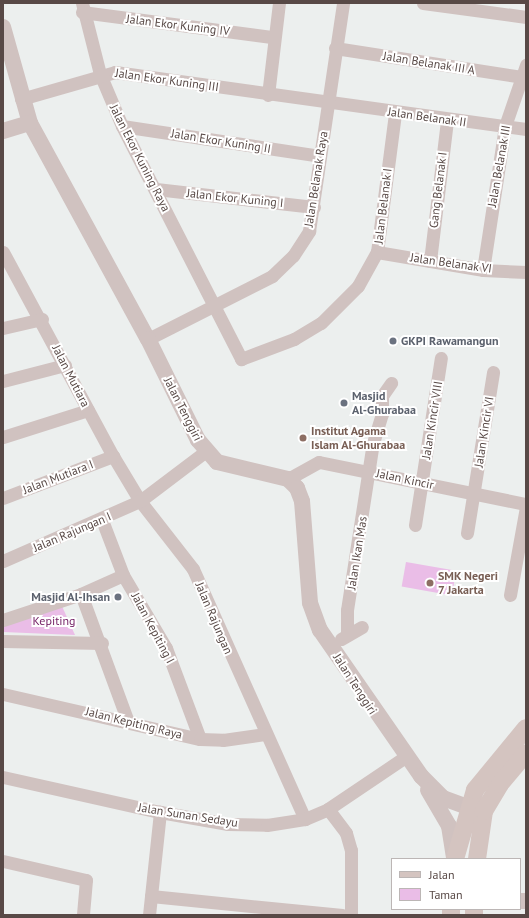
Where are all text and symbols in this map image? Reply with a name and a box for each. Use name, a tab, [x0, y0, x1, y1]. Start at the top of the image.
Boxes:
street label: Jalan Ekor Kuning IV	[125, 12, 231, 38]
street label: Jalan Belanak III A	[382, 49, 476, 77]
street label: Jalan Ekor Kuning III	[114, 66, 220, 94]
street label: Jalan Ekor Kuning Raya	[107, 102, 173, 214]
street label: Jalan Belanak II	[387, 104, 467, 130]
street label: Jalan Belanak III	[485, 124, 513, 208]
street label: Jalan Ekor Kuning II	[170, 126, 272, 156]
street label: Jalan Belanak Raya	[301, 130, 331, 228]
street label: Gang Belanak I	[426, 151, 450, 229]
street label: Jalan Belanak I	[371, 167, 395, 245]
street label: Jalan Ekor Kuning I	[186, 186, 284, 210]
street label: Jalan Belanak VI	[409, 250, 493, 276]
place label: GKPI Rawamangun	[401, 334, 498, 348]
marker: GKPI Rawamangun	[388, 336, 398, 346]
street label: Jalan Mutiara	[49, 342, 93, 410]
street label: Jalan Tenggiri	[161, 375, 205, 443]
street label: Jalan Kincir VIII	[419, 380, 445, 460]
place label: Masjid Al-Ghurabaa	[352, 389, 416, 417]
street label: Jalan Kincir VI	[471, 395, 497, 469]
marker: Masjid Al-Ghurabaa	[339, 398, 349, 408]
place label: Institut Agama Islam Al-Ghurabaa	[311, 424, 406, 452]
marker: Institut Agama Islam Al-Ghurabaa	[298, 433, 308, 443]
street label: Jalan Mutiara I	[21, 457, 95, 497]
street label: Jalan Kincir	[375, 466, 435, 492]
street label: Jalan Rajungan I	[31, 509, 113, 555]
street label: Jalan Ikan Mas	[344, 515, 370, 591]
place label: SMK Negeri 7 Jakarta	[438, 569, 498, 597]
marker: SMK Negeri 7 Jakarta	[425, 578, 435, 588]
street label: Jalan Rajungan	[192, 580, 236, 656]
place label: Masjid Al-Ihsan	[31, 590, 110, 604]
street label: Jalan Kepiting I	[128, 590, 178, 666]
marker: Masjid Al-Ihsan	[113, 592, 123, 602]
park label: Kepiting	[33, 614, 75, 628]
street label: Jalan Tenggiri	[330, 651, 380, 717]
street label: Jalan Kepiting Raya	[84, 704, 184, 742]
street label: Jalan Sunan Sedayu	[137, 800, 239, 830]
legend	[391, 858, 521, 910]
text: Jalan	[429, 867, 454, 882]
text: Taman	[429, 887, 463, 902]

